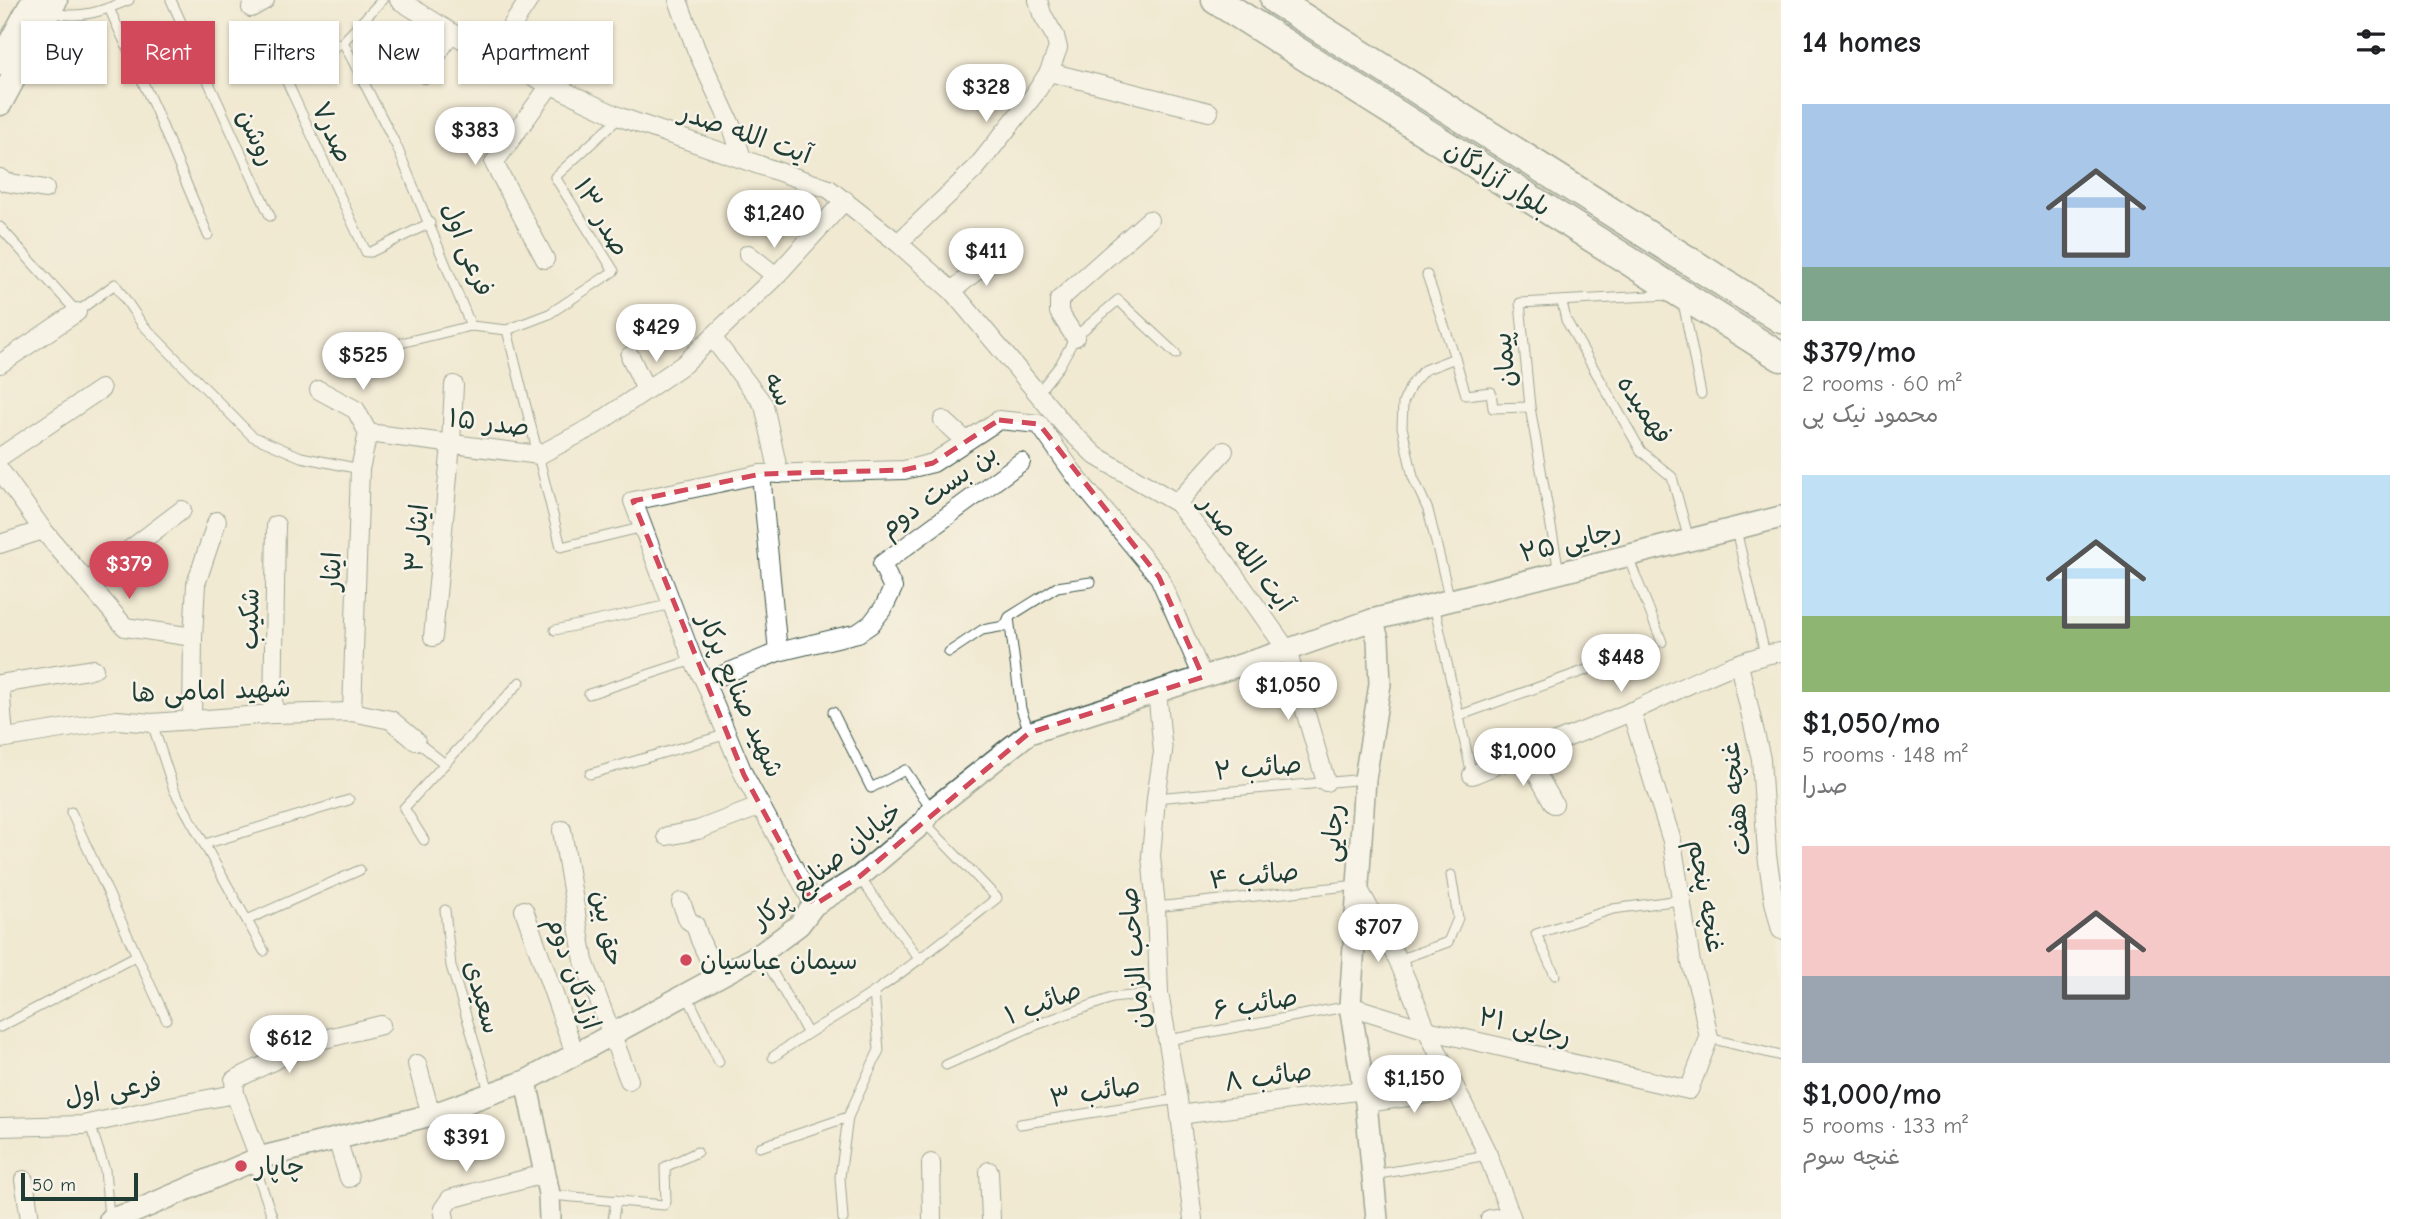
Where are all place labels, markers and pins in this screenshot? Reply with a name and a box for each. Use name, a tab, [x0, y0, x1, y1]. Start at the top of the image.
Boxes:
pin: $328	[945, 64, 1027, 124]
pin: $383	[434, 108, 516, 167]
pin: $1,240	[717, 190, 831, 250]
pin: $411	[945, 229, 1027, 288]
pin: $429	[615, 304, 697, 364]
pin: $525	[322, 332, 404, 392]
pin: $379	[88, 542, 170, 601]
pin: $448	[1580, 634, 1662, 694]
pin: $1,050	[1231, 662, 1345, 722]
pin: $1,000	[1466, 728, 1580, 788]
pin: $707	[1337, 904, 1419, 964]
place label: سیمان عباسیان	[700, 946, 858, 976]
marker: سیمان عباسیان	[678, 952, 694, 968]
pin: $612	[248, 1016, 330, 1075]
pin: $1,150	[1357, 1056, 1471, 1115]
pin: $391	[425, 1114, 507, 1174]
place label: چاپار	[253, 1152, 304, 1183]
marker: چاپار	[233, 1158, 249, 1174]

